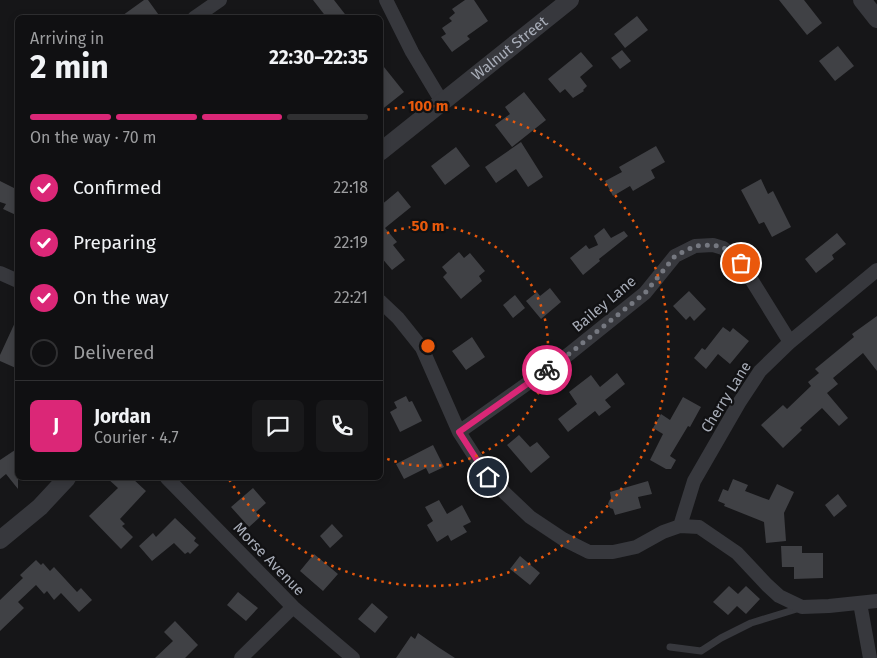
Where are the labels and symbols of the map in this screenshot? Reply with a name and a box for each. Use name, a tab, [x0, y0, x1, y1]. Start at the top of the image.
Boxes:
street label: Walnut Street	[468, 12, 552, 84]
text: 100 m	[408, 97, 448, 115]
text: 50 m	[411, 217, 445, 235]
pin	[720, 242, 762, 284]
street label: Bailey Lane	[568, 272, 640, 336]
centre of rings	[419, 337, 437, 355]
courier	[522, 345, 572, 395]
street label: Cherry Lane	[697, 358, 755, 436]
pin	[467, 456, 509, 498]
street label: Morse Avenue	[230, 519, 308, 599]

